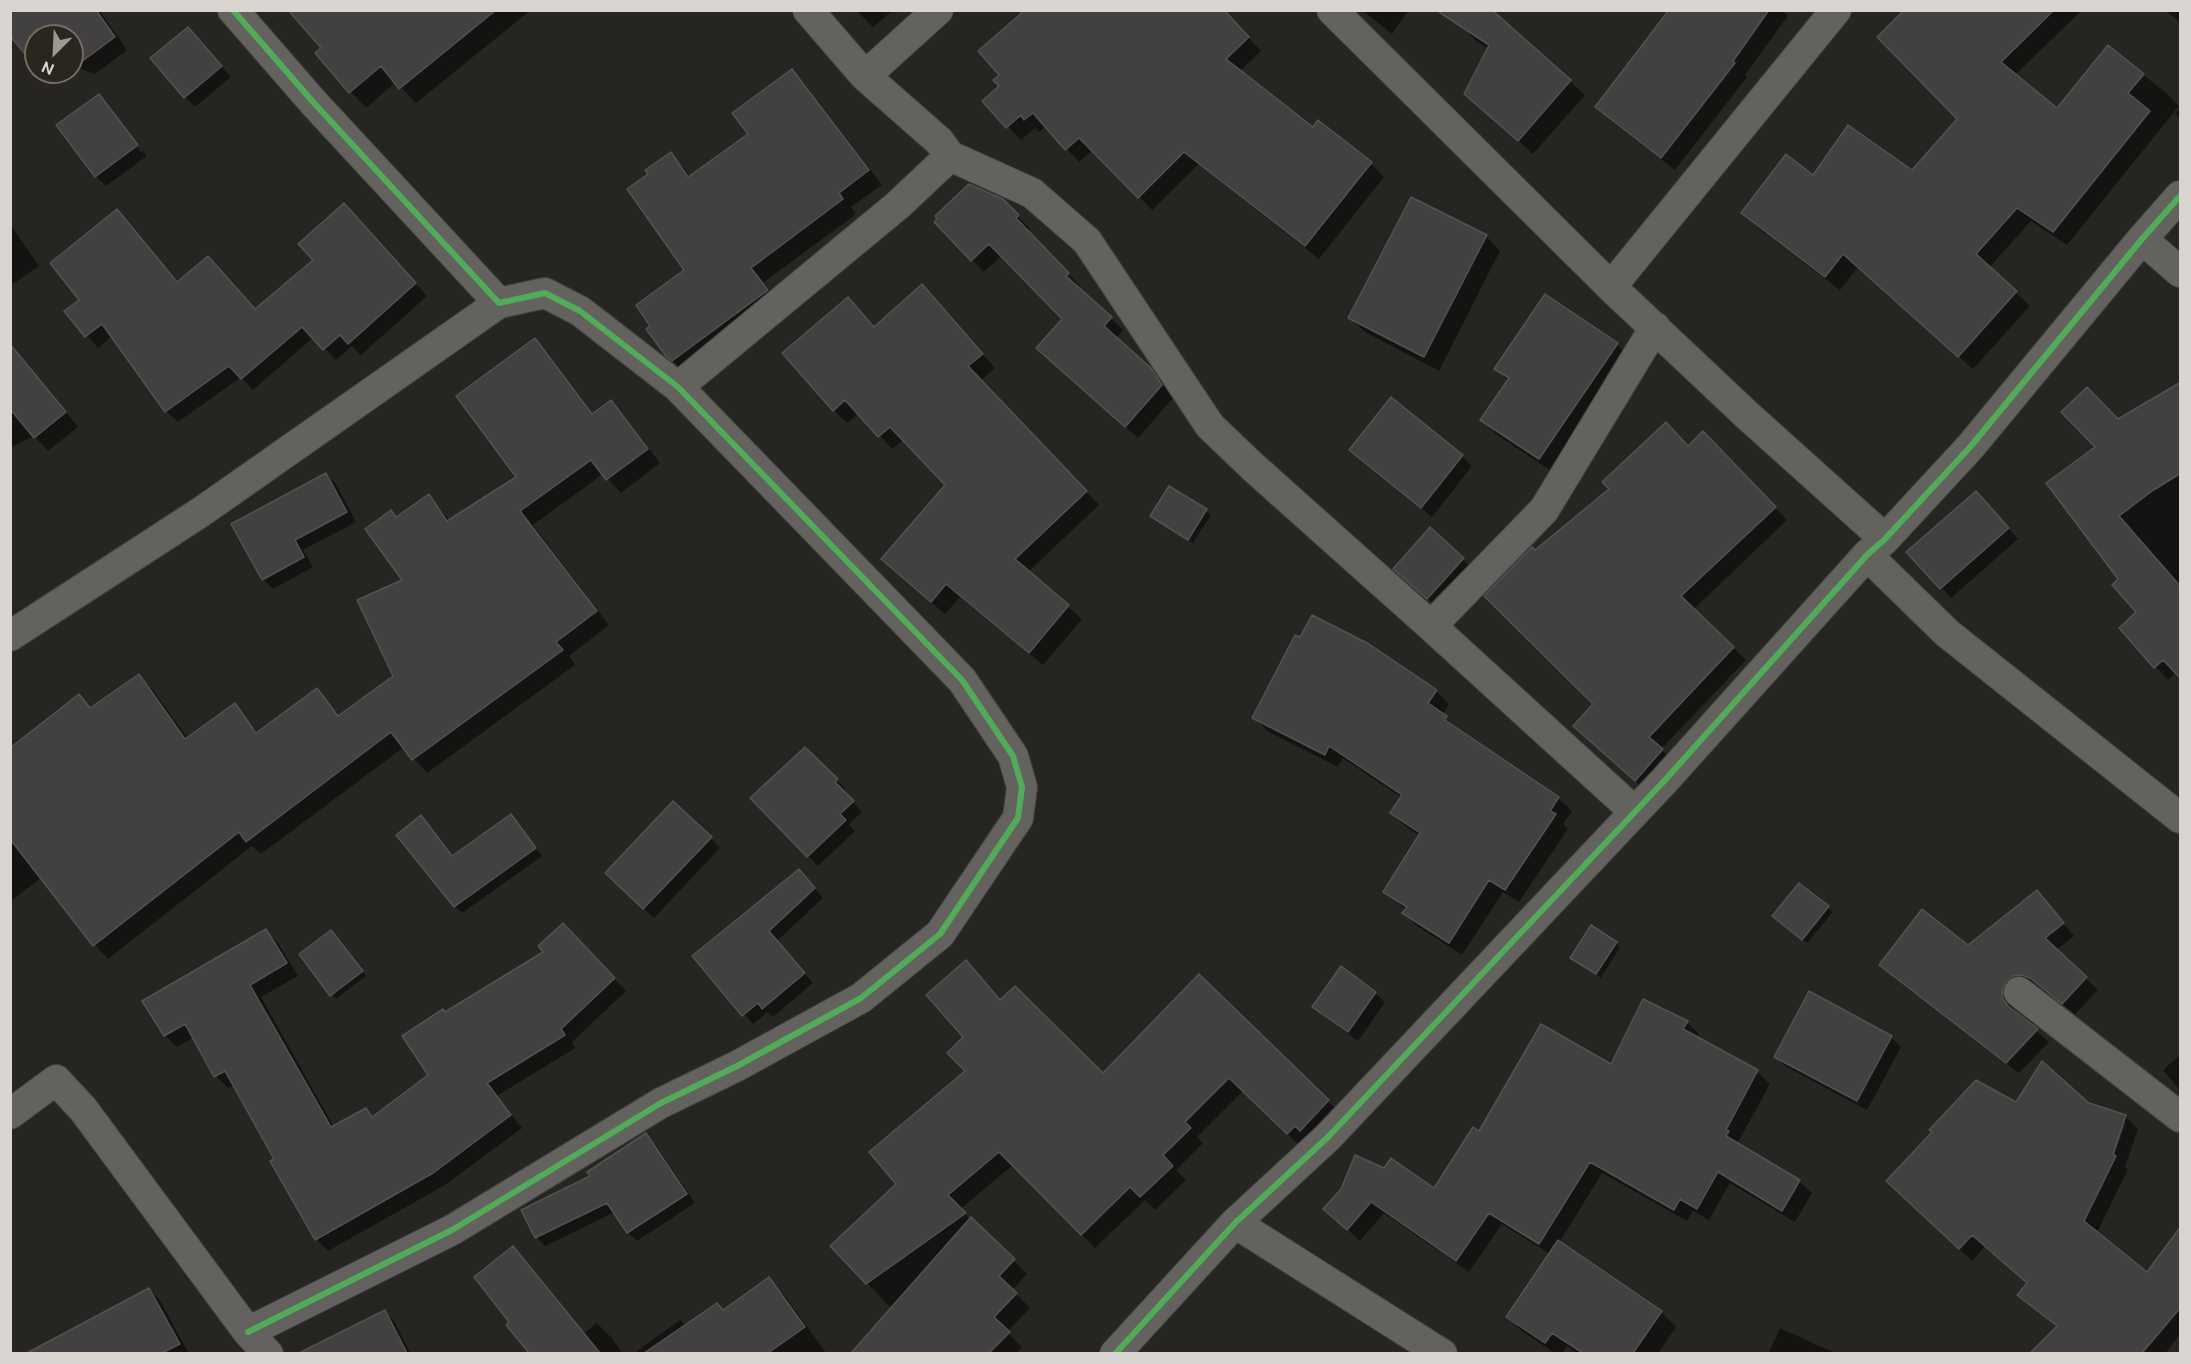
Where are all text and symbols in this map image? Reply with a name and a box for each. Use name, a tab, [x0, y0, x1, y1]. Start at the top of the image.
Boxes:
north arrow	[24, 24, 84, 84]
text: N	[38, 58, 57, 79]

